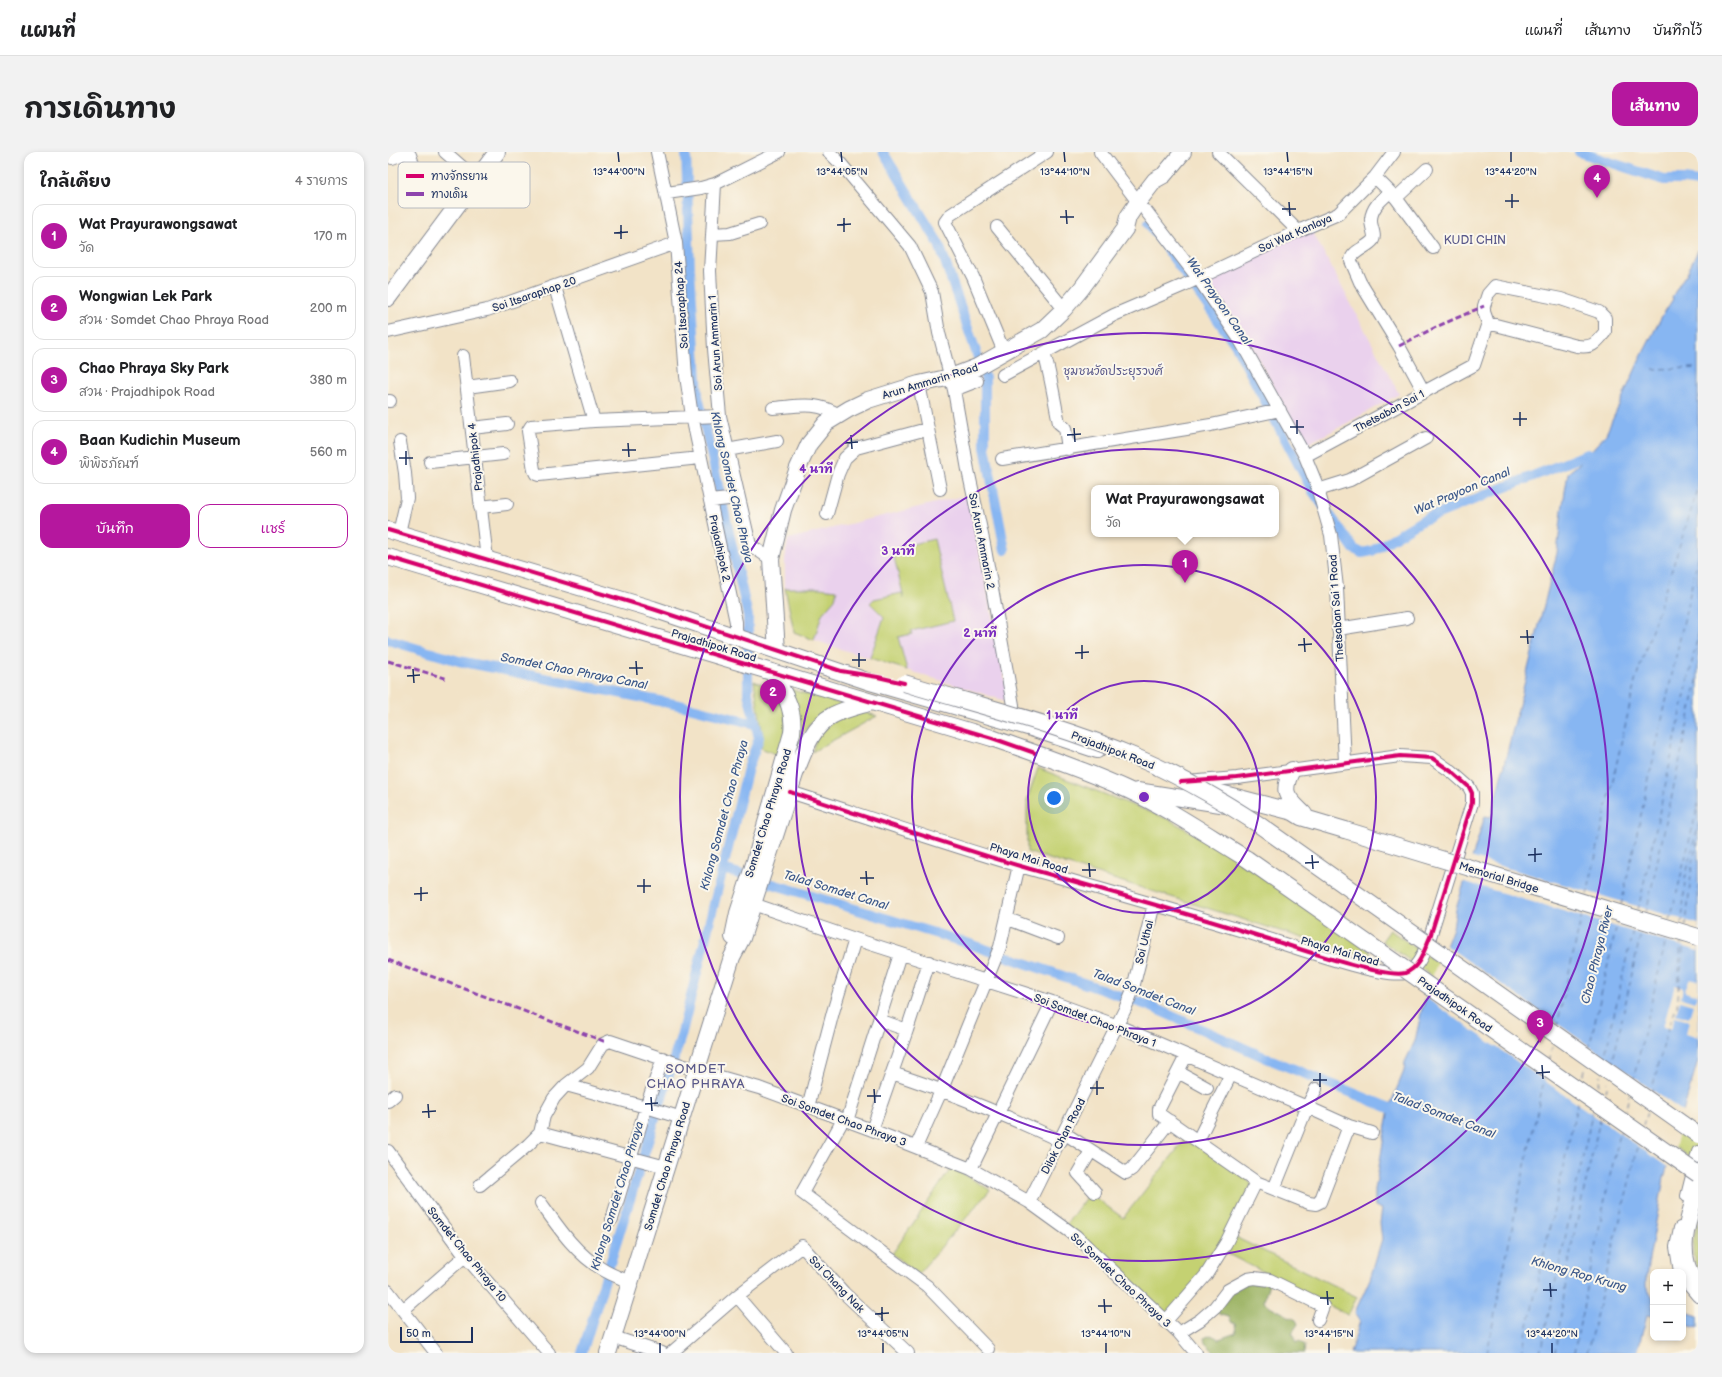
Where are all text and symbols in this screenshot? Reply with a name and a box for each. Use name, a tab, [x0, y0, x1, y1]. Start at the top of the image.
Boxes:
text: แผนที่	[20, 20, 76, 43]
text: แผนที่	[1525, 22, 1562, 39]
text: เส้นทาง	[1584, 22, 1631, 39]
text: บันทึกไว้	[1653, 22, 1702, 39]
button: เส้นทาง	[1612, 82, 1698, 126]
text: การเดินทาง	[24, 93, 176, 126]
legend	[398, 162, 530, 208]
pin: 4	[1584, 165, 1610, 198]
text: 13°44'00"N	[593, 166, 645, 178]
text: 13°44'05"N	[816, 166, 868, 178]
text: 13°44'10"N	[1040, 166, 1090, 178]
text: 13°44'15"N	[1263, 166, 1313, 178]
text: 13°44'20"N	[1485, 166, 1537, 178]
text: ทางจักรยาน	[431, 169, 488, 183]
text: ใกล้เคียง	[40, 172, 111, 192]
text: 4 รายการ	[295, 173, 348, 189]
text: ทางเดิน	[431, 187, 468, 201]
street label: Soi Wat Kanlaya	[1257, 211, 1334, 255]
text: Wat Prayurawongsawat	[79, 215, 237, 234]
text: 1	[51, 228, 57, 244]
text: 170 m	[314, 228, 347, 244]
district label: KUDI CHIN	[1444, 233, 1506, 248]
text: วัด	[79, 240, 94, 256]
water label: Wat Prayoon Canal	[1183, 255, 1255, 349]
street label: Soi Itsaraphap 24	[672, 260, 691, 349]
street label: Soi Itsaraphap 20	[491, 274, 578, 315]
text: Wongwian Lek Park	[79, 287, 212, 306]
street label: Soi Arun Ammarin 1	[706, 295, 725, 391]
text: 2	[50, 300, 58, 316]
text: 200 m	[310, 300, 347, 316]
text: สวน · Somdet Chao Phraya Road	[79, 312, 269, 328]
text: Chao Phraya Sky Park	[79, 359, 229, 378]
street label: Arun Ammarin Road	[881, 361, 980, 402]
district label: ชุมชนวัดประยุรวงศ์	[1063, 363, 1164, 380]
text: 3	[50, 372, 58, 388]
text: 380 m	[310, 372, 347, 388]
text: สวน · Prajadhipok Road	[79, 384, 215, 400]
street label: Thetsaban Sai 1	[1352, 387, 1427, 435]
water label: Khlong Somdet Chao Phraya	[707, 410, 756, 565]
street label: Prajadhipok 4	[465, 422, 486, 492]
text: Baan Kudichin Museum	[79, 431, 241, 450]
text: 4	[50, 444, 58, 460]
text: 560 m	[310, 444, 347, 460]
text: พิพิธภัณฑ์	[79, 456, 139, 472]
text: 4 นาที	[799, 461, 833, 477]
water label: Wat Prayoon Canal	[1412, 464, 1514, 519]
popup	[1091, 485, 1279, 537]
text: Wat Prayurawongsawat	[1106, 490, 1264, 509]
street label: Soi Arun Ammarin 2	[966, 492, 997, 591]
button: บันทึก	[40, 504, 190, 548]
button: แชร์	[198, 504, 348, 548]
street label: Prajadhipok 2	[706, 513, 733, 583]
text: วัด	[1106, 515, 1121, 531]
text: 3 นาที	[881, 543, 915, 559]
pin: 1	[1172, 550, 1198, 583]
street label: Thetsaban Sai 1 Road	[1326, 554, 1347, 662]
text: 2 นาที	[963, 625, 997, 641]
street label: Prajadhipok Road	[670, 626, 758, 665]
water label: Somdet Chao Phraya Canal	[499, 650, 650, 693]
pin: 2	[760, 679, 786, 712]
text: 1 นาที	[1046, 707, 1078, 723]
street label: Prajadhipok Road	[1069, 729, 1156, 772]
water label: Khlong Somdet Chao Phraya	[697, 738, 752, 892]
street label: Somdet Chao Phraya Road	[743, 747, 794, 879]
your location	[1044, 788, 1064, 808]
centre of rings	[1137, 790, 1151, 804]
street label: Phaya Mai Road	[988, 840, 1069, 877]
street label: Memorial Bridge	[1457, 859, 1541, 896]
water label: Talad Somdet Canal	[782, 867, 891, 914]
water label: Chao Phraya River	[1578, 903, 1617, 1006]
street label: Soi Uthai	[1133, 919, 1156, 965]
street label: Phaya Mai Road	[1299, 934, 1381, 969]
water label: Talad Somdet Canal	[1090, 966, 1198, 1019]
street label: Prajadhipok Road	[1415, 974, 1495, 1035]
street label: Soi Somdet Chao Phraya 1	[1032, 991, 1158, 1050]
pin: 3	[1527, 1010, 1553, 1043]
district label: SOMDET CHAO PHRAYA	[647, 1061, 745, 1092]
water label: Talad Somdet Canal	[1390, 1089, 1498, 1142]
street label: Soi Somdet Chao Phraya 3	[779, 1092, 908, 1149]
street label: Dilok Chan Road	[1039, 1096, 1088, 1176]
street label: Somdet Chao Phraya Road	[642, 1100, 693, 1232]
water label: Khlong Somdet Chao Phraya	[588, 1120, 647, 1273]
street label: Somdet Chao Phraya 10	[424, 1204, 509, 1305]
street label: Soi Somdet Chao Phraya 3	[1068, 1230, 1174, 1330]
street label: Soi Chang Nak	[806, 1253, 867, 1316]
water label: Khlong Rop Krung	[1529, 1254, 1629, 1295]
map controls	[1650, 1269, 1686, 1341]
button: +	[1650, 1269, 1686, 1305]
button: −	[1650, 1305, 1686, 1341]
scale bar	[400, 1325, 473, 1344]
text: 50 m	[406, 1327, 431, 1340]
text: 13°44'00"N	[634, 1328, 686, 1340]
text: 13°44'05"N	[857, 1328, 909, 1340]
text: 13°44'10"N	[1081, 1328, 1131, 1340]
text: 13°44'15"N	[1304, 1328, 1354, 1340]
text: 13°44'20"N	[1526, 1328, 1578, 1340]

